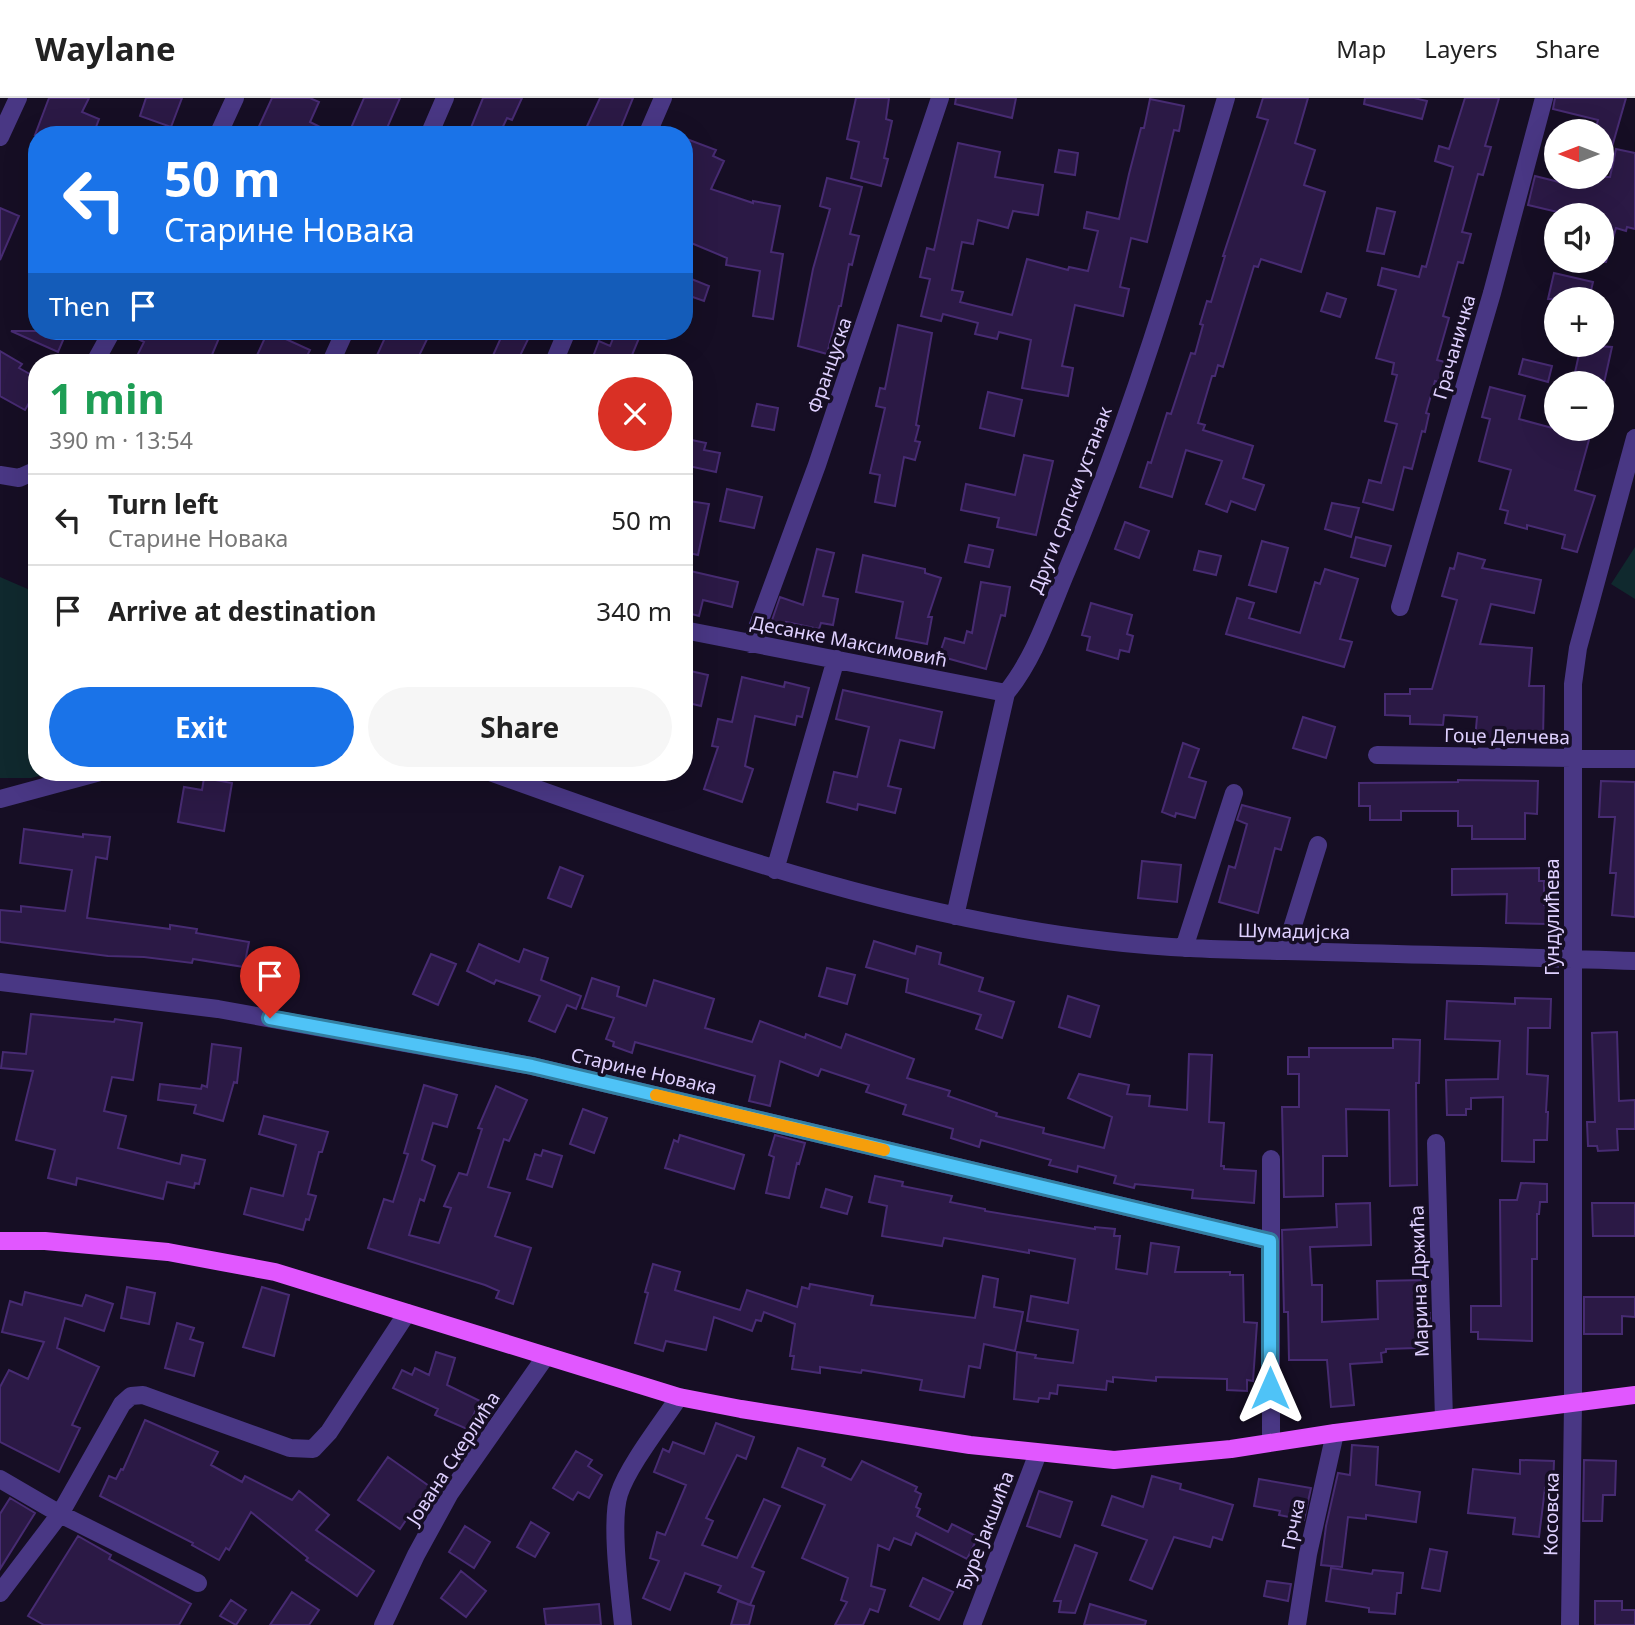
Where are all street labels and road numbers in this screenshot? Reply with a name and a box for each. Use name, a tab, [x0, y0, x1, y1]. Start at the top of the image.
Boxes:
street label: Грачаничка	[1427, 292, 1481, 402]
street label: Француска	[800, 314, 858, 416]
street label: Други српски устанак	[1022, 403, 1118, 597]
street label: Десанке Максимовић	[748, 609, 950, 673]
street label: Гоце Делчева	[1444, 722, 1570, 750]
street label: Гундулићева	[1539, 858, 1565, 976]
street label: Шумадијска	[1238, 917, 1350, 945]
street label: Старине Новака	[569, 1042, 719, 1100]
street label: Марина Држића	[1403, 1205, 1435, 1357]
street label: Јована Скерлића	[399, 1386, 506, 1531]
street label: Ђуре Јакшића	[950, 1467, 1020, 1595]
street label: Косовска	[1537, 1472, 1565, 1556]
street label: Грчка	[1275, 1496, 1311, 1552]

